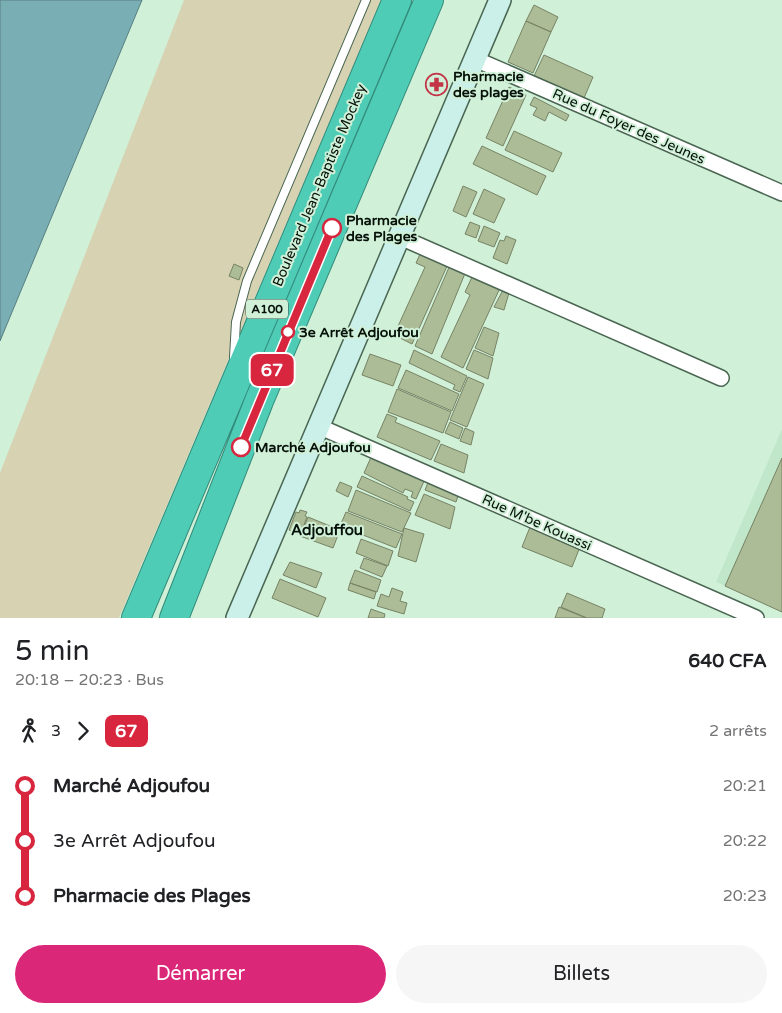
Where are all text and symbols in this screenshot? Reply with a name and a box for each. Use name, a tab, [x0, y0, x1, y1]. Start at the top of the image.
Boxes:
place label: Pharmacie des plages	[453, 68, 524, 101]
pharmacy icon: Pharmacie des plages	[425, 72, 449, 96]
street label: Boulevard Jean-Baptiste Mockey	[269, 81, 370, 289]
street label: Rue du Foyer des Jeunes	[550, 85, 708, 168]
place label: Pharmacie des Plages	[346, 212, 418, 245]
marker: Pharmacie des Plages	[322, 218, 342, 238]
road number: A100	[246, 300, 288, 318]
place label: 3e Arrêt Adjoufou	[299, 324, 419, 341]
marker: 3e Arrêt Adjoufou	[281, 325, 295, 339]
line badge: 67	[250, 354, 294, 386]
text: 67	[261, 359, 283, 381]
marker: Marché Adjoufou	[231, 437, 251, 457]
place label: Marché Adjoufou	[255, 439, 371, 456]
street label: Rue M'be Kouassi	[479, 491, 594, 554]
district label: Adjouffou	[291, 521, 363, 540]
text: 5 min	[15, 634, 90, 668]
text: 640 CFA	[688, 650, 767, 672]
text: 20:18 – 20:23 · Bus	[15, 670, 164, 690]
icon: walk	[15, 717, 43, 745]
icon: forward	[69, 717, 97, 745]
text: 67	[115, 720, 138, 742]
text: 3	[51, 721, 61, 741]
text: 2 arrêts	[709, 721, 767, 741]
text: Marché Adjoufou	[53, 775, 210, 797]
text: 20:21	[723, 776, 767, 796]
text: 3e Arrêt Adjoufou	[53, 830, 216, 852]
text: 20:22	[723, 831, 767, 851]
text: Pharmacie des Plages	[53, 885, 251, 907]
text: 20:23	[723, 886, 767, 906]
button: Démarrer	[15, 945, 386, 1003]
button: Billets	[396, 945, 767, 1003]

